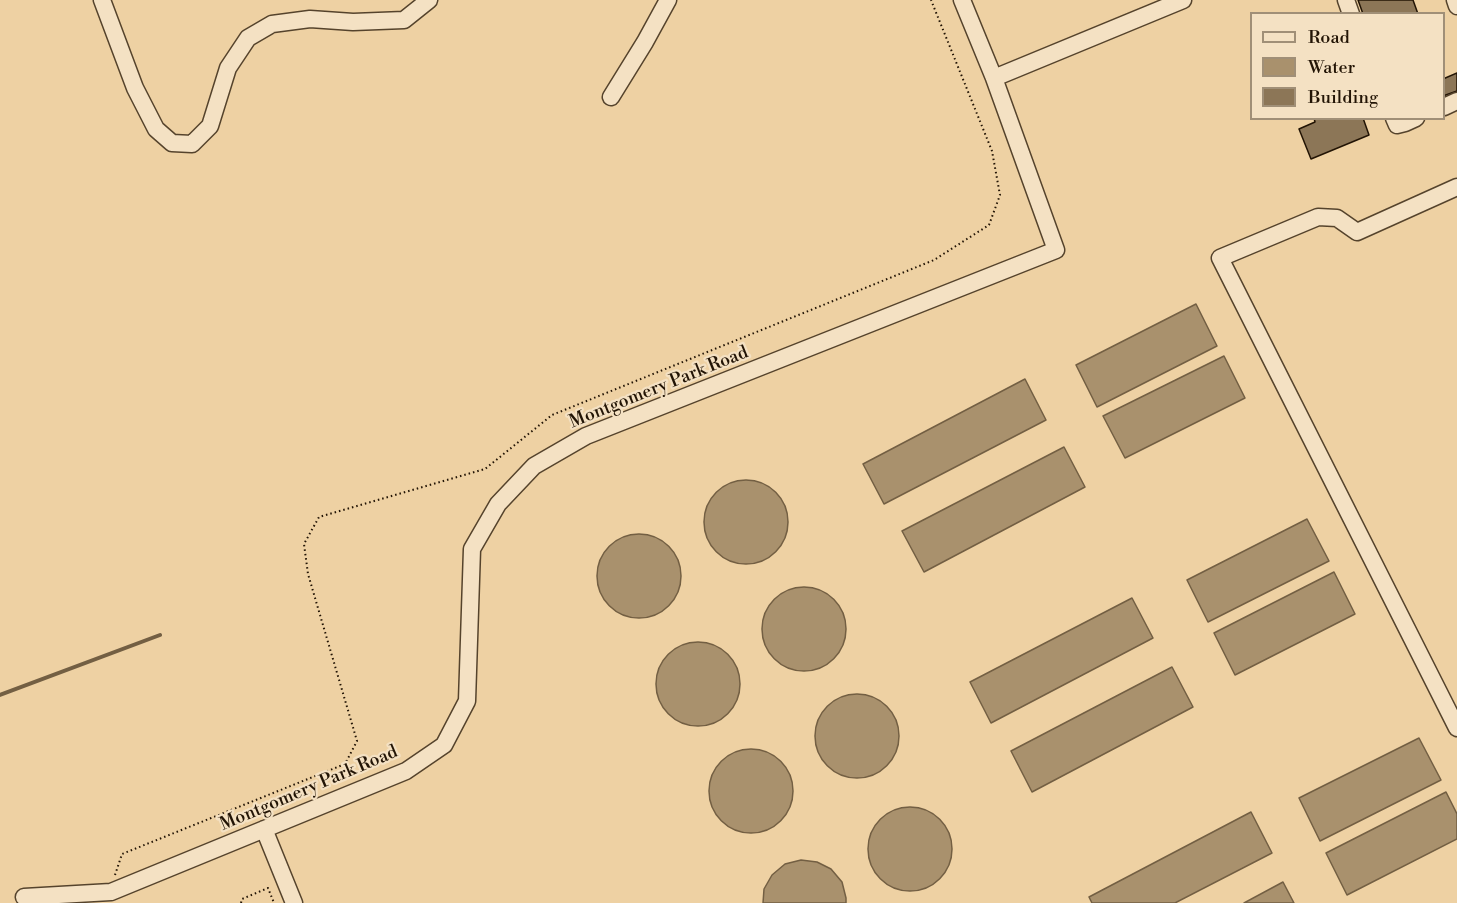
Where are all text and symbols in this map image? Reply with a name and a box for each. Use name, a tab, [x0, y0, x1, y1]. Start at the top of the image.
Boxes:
legend	[1250, 12, 1445, 120]
text: Road	[1308, 26, 1350, 49]
text: Water	[1308, 56, 1355, 79]
text: Building	[1308, 86, 1378, 109]
street label: Montgomery Park Road	[566, 342, 752, 434]
street label: Montgomery Park Road	[217, 742, 401, 836]

